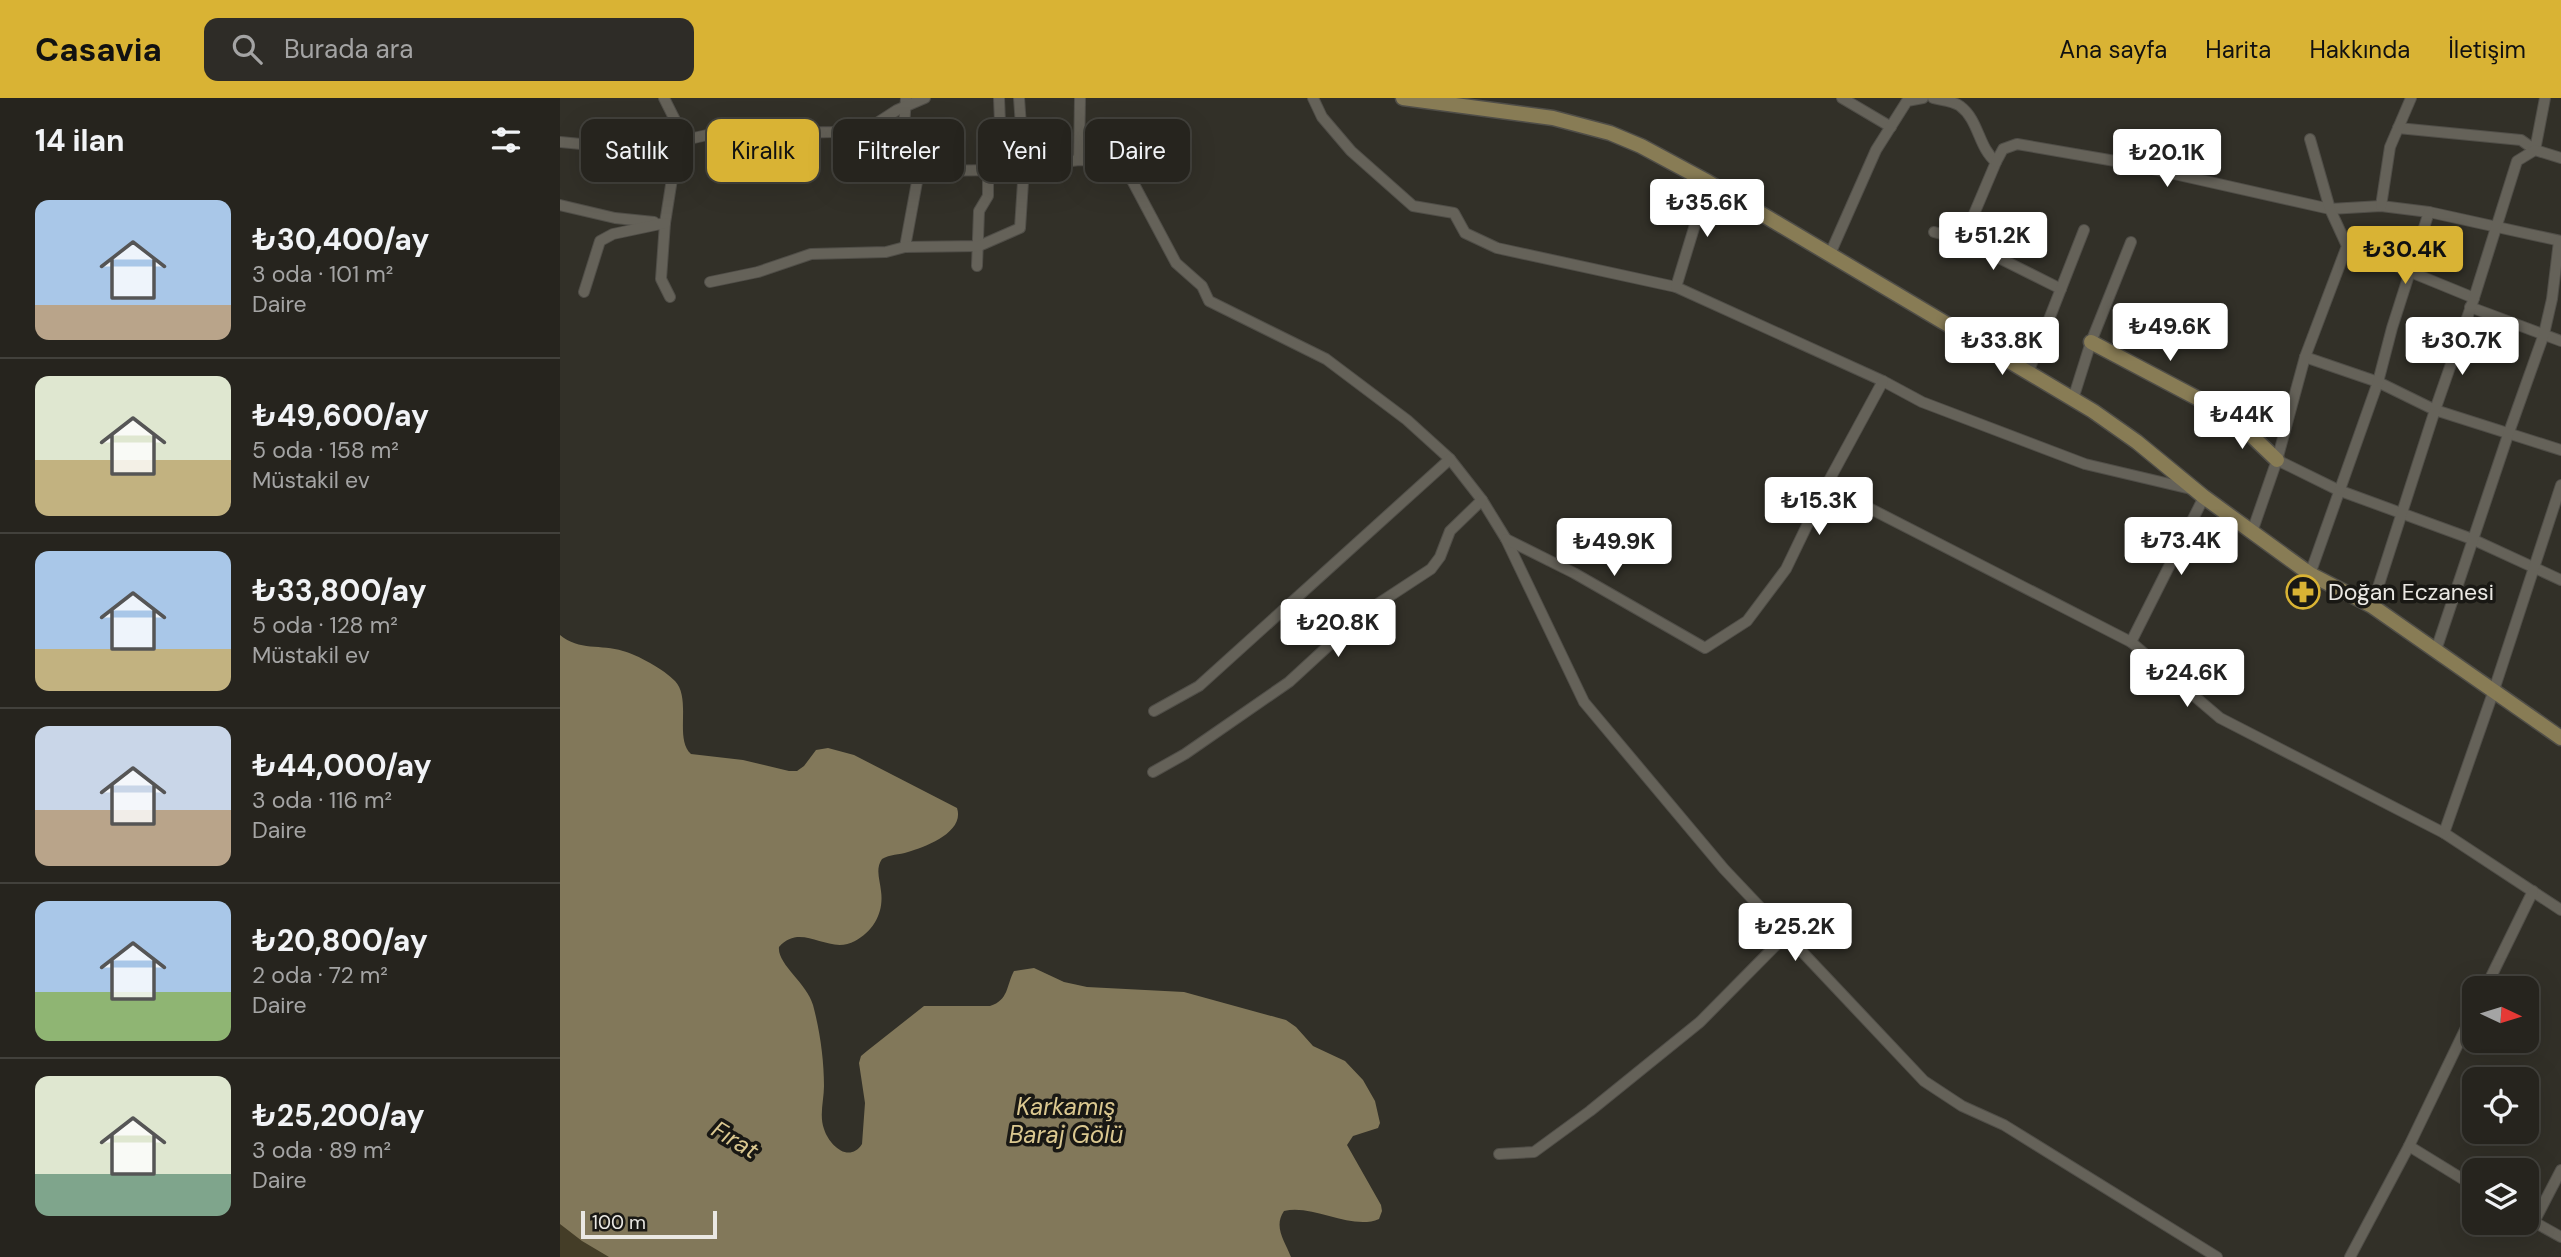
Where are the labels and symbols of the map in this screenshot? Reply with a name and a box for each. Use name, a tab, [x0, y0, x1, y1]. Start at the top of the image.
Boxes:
pin: ₺20.1K	[2110, 130, 2224, 189]
pin: ₺35.6K	[1650, 180, 1764, 239]
pin: ₺51.2K	[1936, 212, 2050, 272]
pin: ₺30.4K	[2348, 226, 2462, 286]
pin: ₺49.6K	[2113, 303, 2227, 363]
pin: ₺33.8K	[1945, 317, 2059, 377]
pin: ₺30.7K	[2405, 317, 2519, 377]
pin: ₺44K	[2201, 392, 2283, 451]
pin: ₺15.3K	[1762, 478, 1876, 537]
pin: ₺49.9K	[1557, 518, 1671, 578]
pin: ₺73.4K	[2124, 518, 2238, 577]
pharmacy icon: Doğan Eczanesi	[2284, 573, 2322, 611]
place label: Doğan Eczanesi	[2328, 577, 2494, 607]
pin: ₺20.8K	[1281, 600, 1395, 659]
pin: ₺24.6K	[2130, 650, 2244, 709]
pin: ₺25.2K	[1738, 904, 1852, 963]
north arrow	[2462, 976, 2539, 1054]
water label: Karkamış Baraj Gölü	[1009, 1091, 1123, 1150]
water label: Fırat	[706, 1114, 765, 1166]
scale bar	[581, 1208, 718, 1240]

